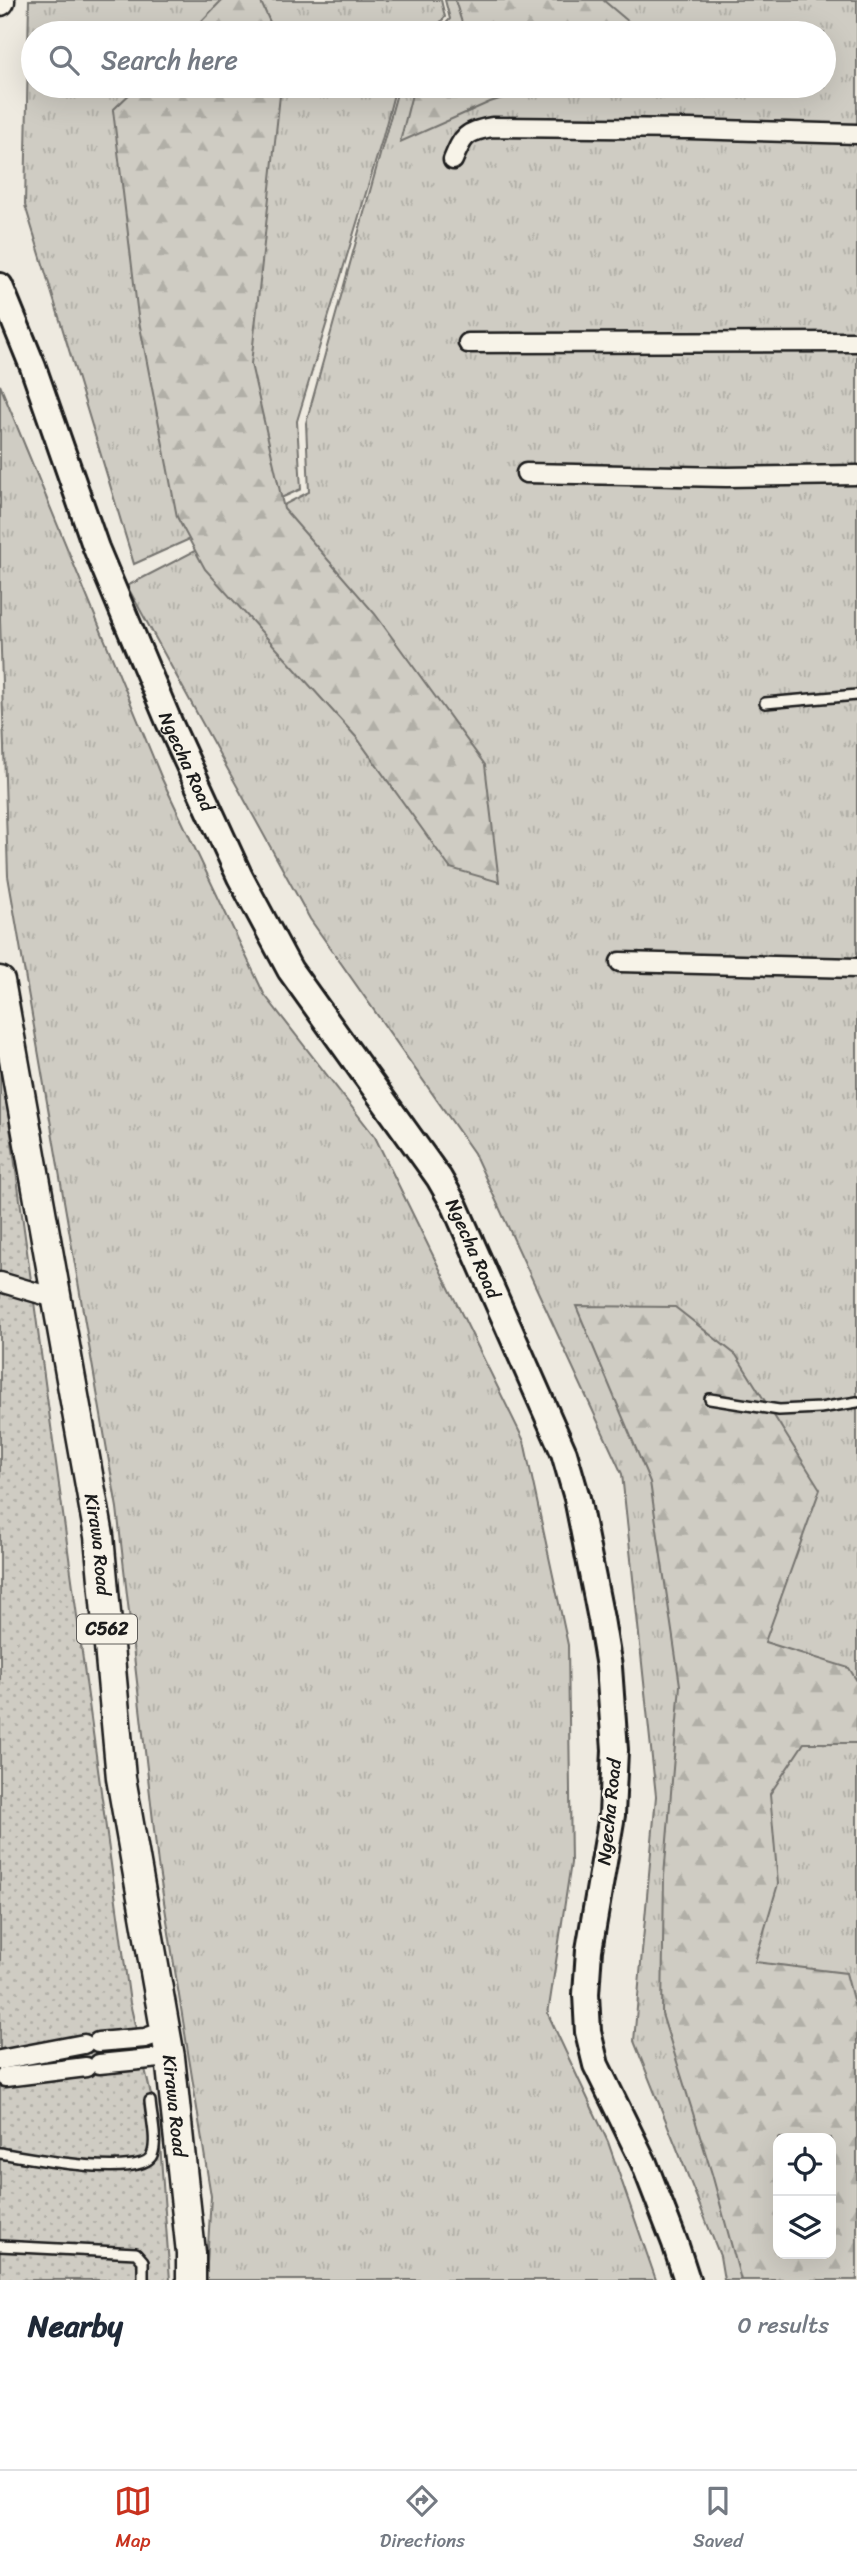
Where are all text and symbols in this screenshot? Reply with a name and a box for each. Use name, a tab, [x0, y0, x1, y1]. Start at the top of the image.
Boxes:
search box	[21, 21, 836, 98]
text: Search here	[101, 37, 238, 83]
icon: search	[45, 41, 83, 79]
street label: Ngecha Road	[150, 706, 225, 819]
street label: Ngecha Road	[437, 1191, 511, 1306]
street label: Kirawa Road	[75, 1491, 121, 1599]
road number: C562	[77, 1614, 137, 1644]
street label: Ngecha Road	[587, 1755, 631, 1867]
street label: Kirawa Road	[153, 2053, 197, 2160]
map controls	[773, 2133, 836, 2259]
button: locate	[773, 2133, 836, 2196]
button: layers	[773, 2196, 836, 2259]
text: Nearby	[28, 2299, 123, 2353]
text: 0 results	[737, 2305, 829, 2346]
tab: Map	[114, 2482, 152, 2557]
tab: Directions	[380, 2482, 465, 2557]
tab: Saved	[693, 2482, 743, 2557]

